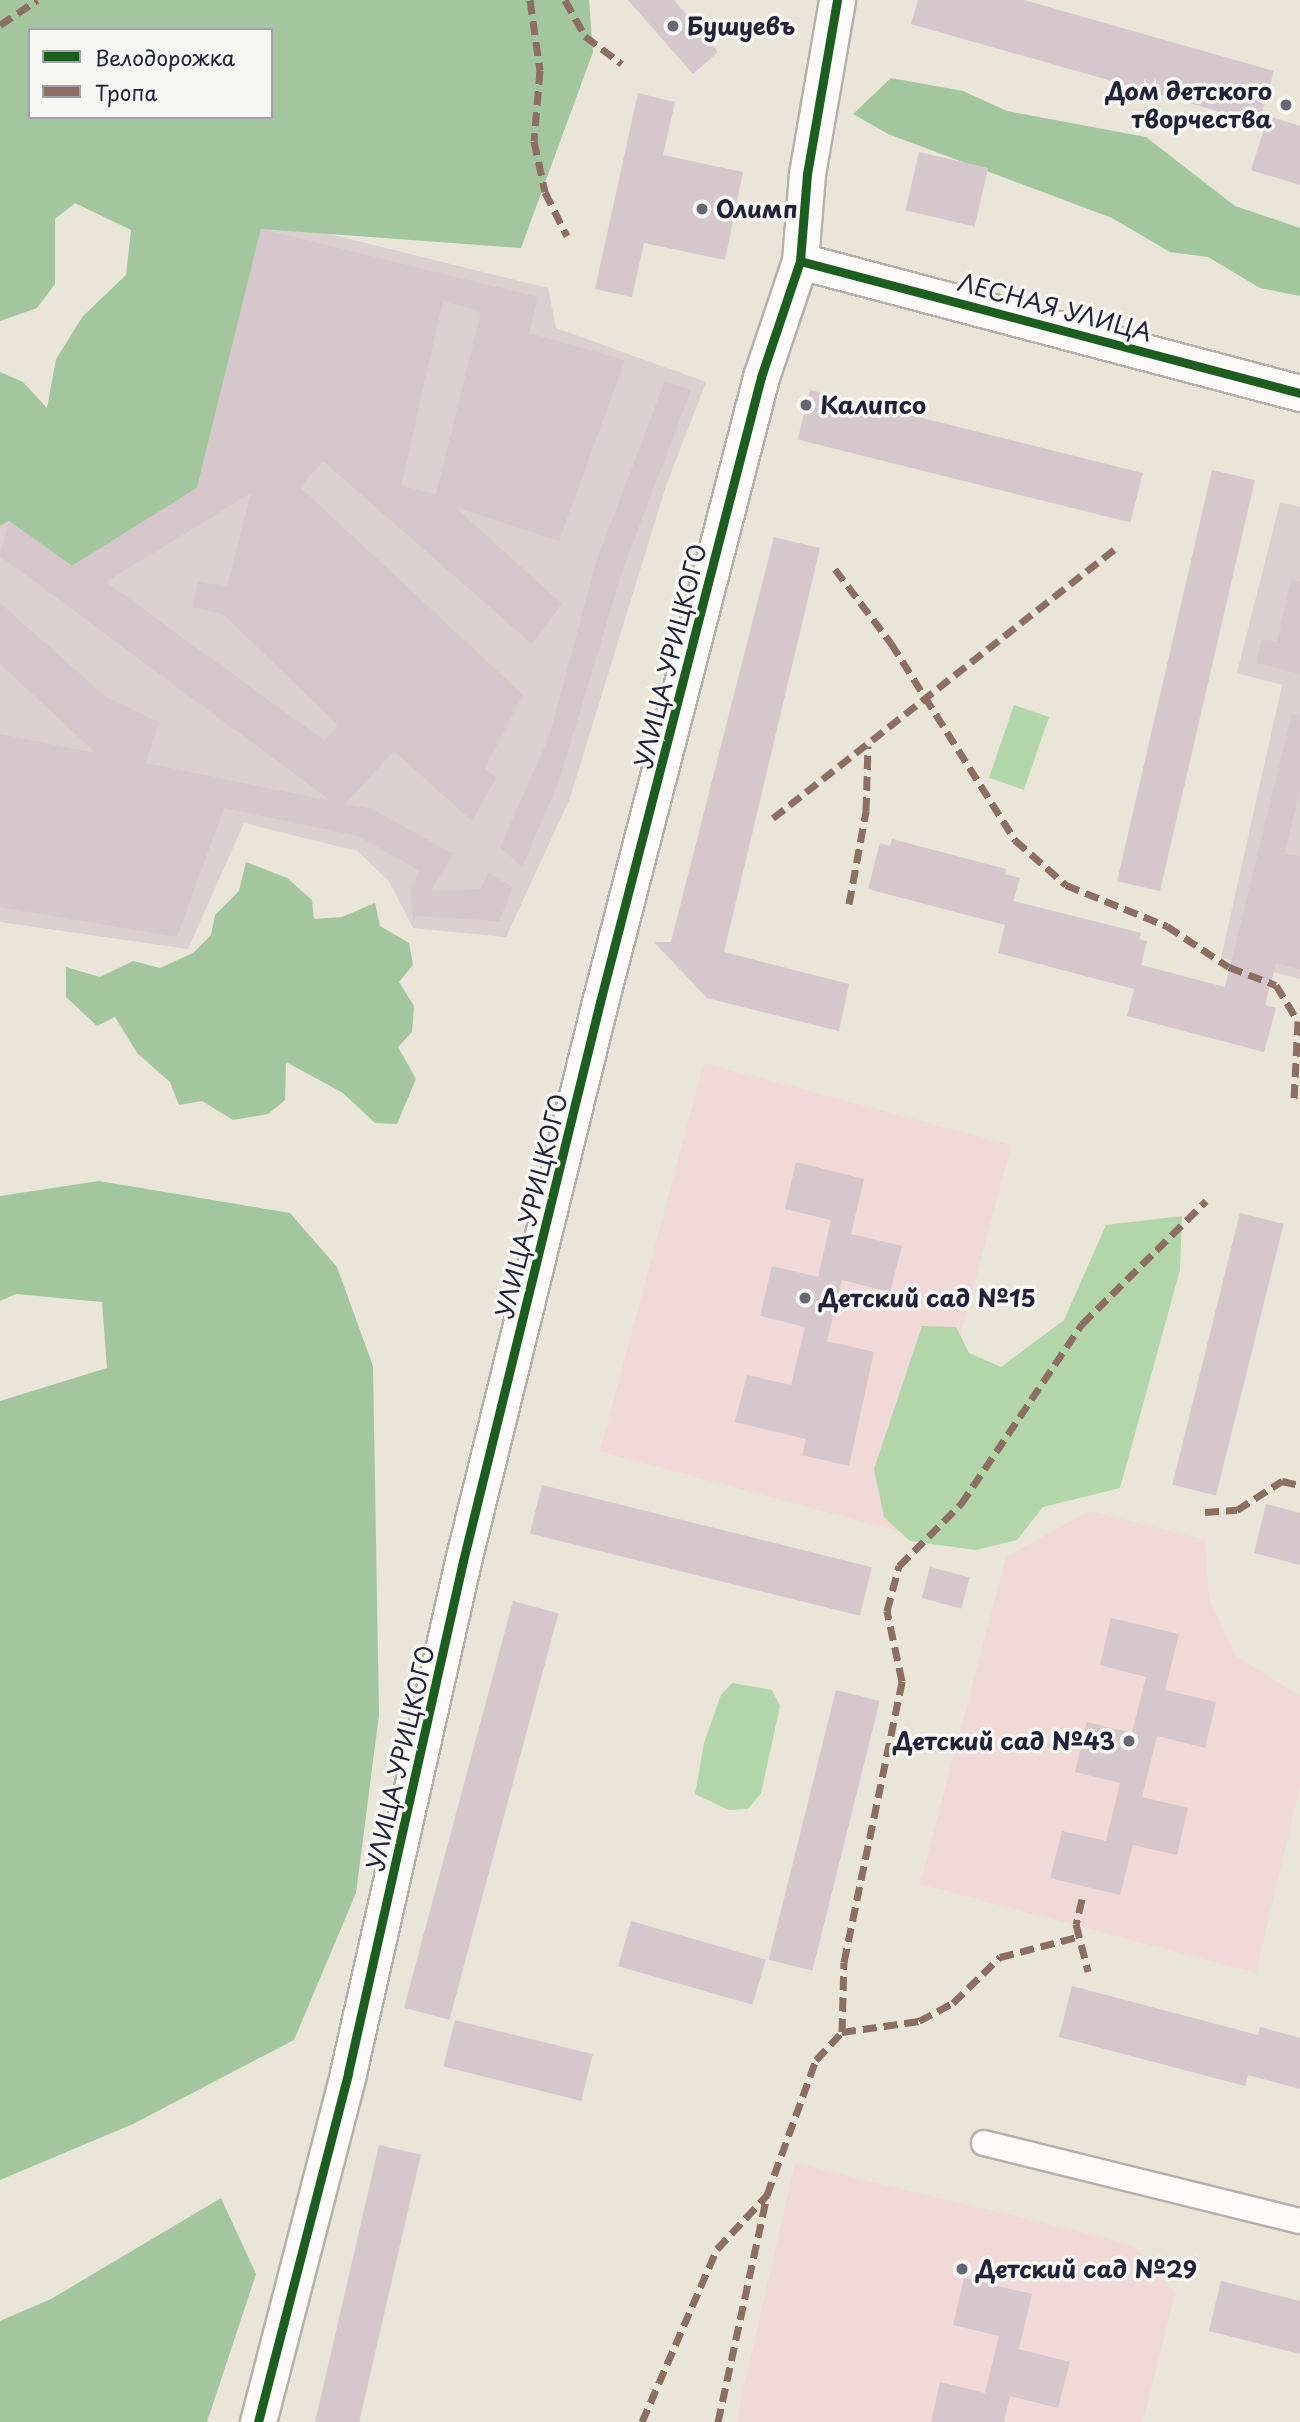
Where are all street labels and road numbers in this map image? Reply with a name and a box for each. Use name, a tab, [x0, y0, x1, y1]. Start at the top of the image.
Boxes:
street label: ЛЕСНАЯ УЛИЦА	[955, 267, 1155, 347]
street label: УЛИЦА УРИЦКОГО	[628, 540, 712, 772]
street label: УЛИЦА УРИЦКОГО	[489, 1090, 573, 1322]
street label: УЛИЦА УРИЦКОГО	[360, 1642, 440, 1874]

